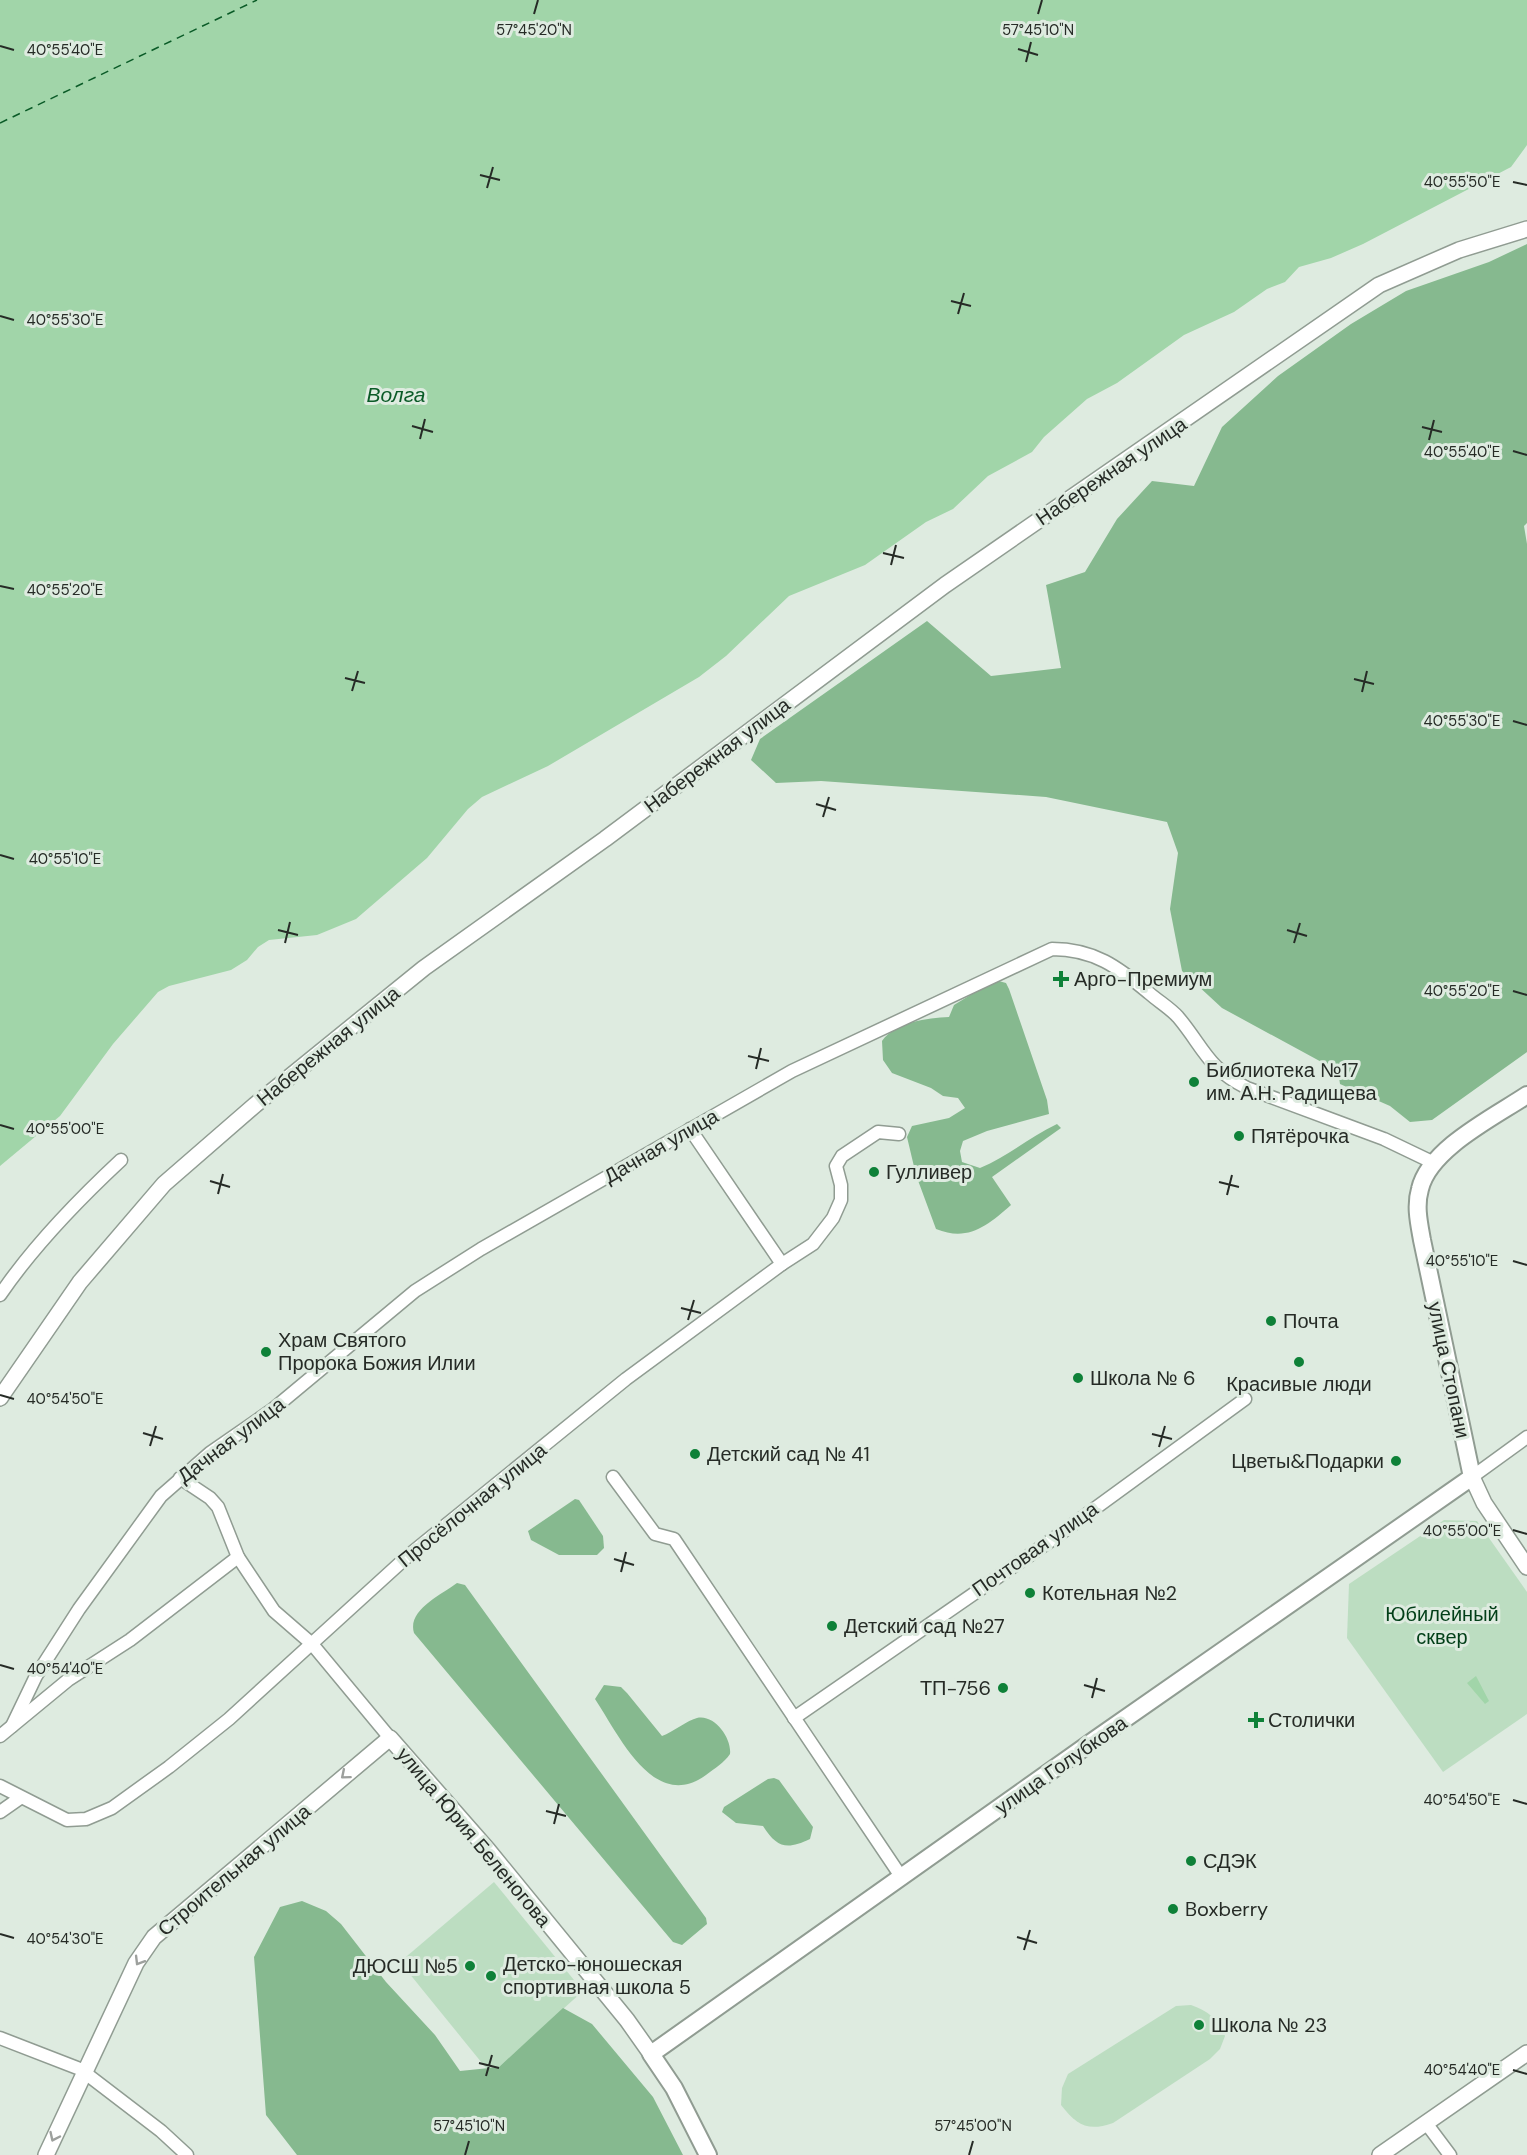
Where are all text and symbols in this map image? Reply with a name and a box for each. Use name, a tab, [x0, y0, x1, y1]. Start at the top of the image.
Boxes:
text: 57°45'20"N	[496, 20, 572, 40]
text: 57°45'10"N	[1002, 20, 1074, 40]
text: 40°55'40"E	[27, 40, 103, 60]
text: 40°55'50"E	[1424, 172, 1500, 192]
text: 40°55'30"E	[27, 310, 103, 330]
water label: Волга	[367, 381, 425, 409]
street label: Набережная улица	[1031, 410, 1192, 531]
text: 40°55'40"E	[1424, 442, 1500, 462]
text: 40°55'20"E	[27, 580, 103, 600]
street label: Набережная улица	[639, 691, 796, 819]
text: 40°55'30"E	[1424, 711, 1500, 731]
text: 40°55'10"E	[29, 849, 101, 869]
place label: Арго-Премиум	[1074, 966, 1212, 992]
marker: Арго-Премиум	[1052, 970, 1070, 988]
street label: Набережная улица	[251, 980, 405, 1112]
text: 40°55'20"E	[1424, 981, 1500, 1001]
place label: Библиотека №17 им. А.Н. Радищева	[1206, 1057, 1378, 1106]
marker: Библиотека №17 им. А.Н. Радищева	[1187, 1075, 1201, 1089]
street label: Дачная улица	[599, 1102, 724, 1189]
text: 40°55'00"E	[26, 1119, 104, 1139]
place label: Пятёрочка	[1251, 1123, 1350, 1149]
marker: Пятёрочка	[1232, 1129, 1246, 1143]
place label: Гулливер	[886, 1159, 972, 1185]
marker: Гулливер	[867, 1165, 881, 1179]
text: 40°55'10"E	[1426, 1251, 1498, 1271]
street label: улица Стопани	[1422, 1299, 1476, 1441]
place label: Почта	[1283, 1308, 1339, 1334]
marker: Почта	[1264, 1314, 1278, 1328]
place label: Храм Святого Пророка Божия Илии	[278, 1327, 476, 1376]
marker: Храм Святого Пророка Божия Илии	[259, 1345, 273, 1359]
marker: Красивые люди	[1292, 1355, 1306, 1369]
place label: Школа № 6	[1090, 1365, 1195, 1391]
marker: Школа № 6	[1071, 1371, 1085, 1385]
place label: Красивые люди	[1226, 1371, 1372, 1397]
text: 40°54'50"E	[27, 1389, 103, 1409]
street label: Дачная улица	[172, 1391, 291, 1489]
street label: Просёлочная улица	[392, 1436, 552, 1573]
place label: Детский сад № 41	[707, 1441, 870, 1467]
marker: Детский сад № 41	[688, 1447, 702, 1461]
place label: Цветы&Подарки	[1231, 1448, 1384, 1474]
marker: Цветы&Подарки	[1389, 1454, 1403, 1468]
street label: Почтовая улица	[967, 1495, 1104, 1602]
text: 40°55'00"E	[1423, 1521, 1501, 1541]
place label: Котельная №2	[1042, 1580, 1177, 1606]
marker: Котельная №2	[1023, 1586, 1037, 1600]
park label: Юбилейный сквер	[1385, 1601, 1499, 1650]
place label: Детский сад №27	[844, 1613, 1005, 1639]
marker: Детский сад №27	[825, 1619, 839, 1633]
text: 40°54'40"E	[27, 1659, 103, 1679]
place label: ТП-756	[920, 1675, 991, 1701]
marker: ТП-756	[996, 1681, 1010, 1695]
place label: Столички	[1268, 1707, 1355, 1733]
street label: улица Голубкова	[990, 1709, 1133, 1820]
marker: Столички	[1249, 1713, 1263, 1727]
street label: улица Юрия Беленогова	[391, 1742, 557, 1933]
one-way arrow	[341, 1768, 352, 1779]
text: 40°54'50"E	[1424, 1790, 1500, 1810]
street label: Строительная улица	[152, 1798, 316, 1942]
place label: СДЭК	[1203, 1848, 1257, 1874]
marker: СДЭК	[1184, 1854, 1198, 1868]
place label: Boxberry	[1185, 1896, 1268, 1922]
marker: Boxberry	[1166, 1902, 1180, 1916]
text: 40°54'30"E	[26, 1929, 104, 1949]
place label: Детско-юношеская спортивная школа 5	[503, 1951, 691, 2000]
place label: ДЮСШ №5	[353, 1953, 458, 1979]
one-way arrow	[134, 1955, 146, 1965]
marker: ДЮСШ №5	[463, 1959, 477, 1973]
marker: Детско-юношеская спортивная школа 5	[484, 1969, 498, 1983]
place label: Школа № 23	[1211, 2012, 1327, 2038]
marker: Школа № 23	[1192, 2018, 1206, 2032]
text: 40°54'40"E	[1424, 2060, 1500, 2080]
text: 57°45'10"N	[433, 2116, 505, 2136]
text: 57°45'00"N	[934, 2116, 1012, 2136]
one-way arrow	[49, 2130, 61, 2141]

